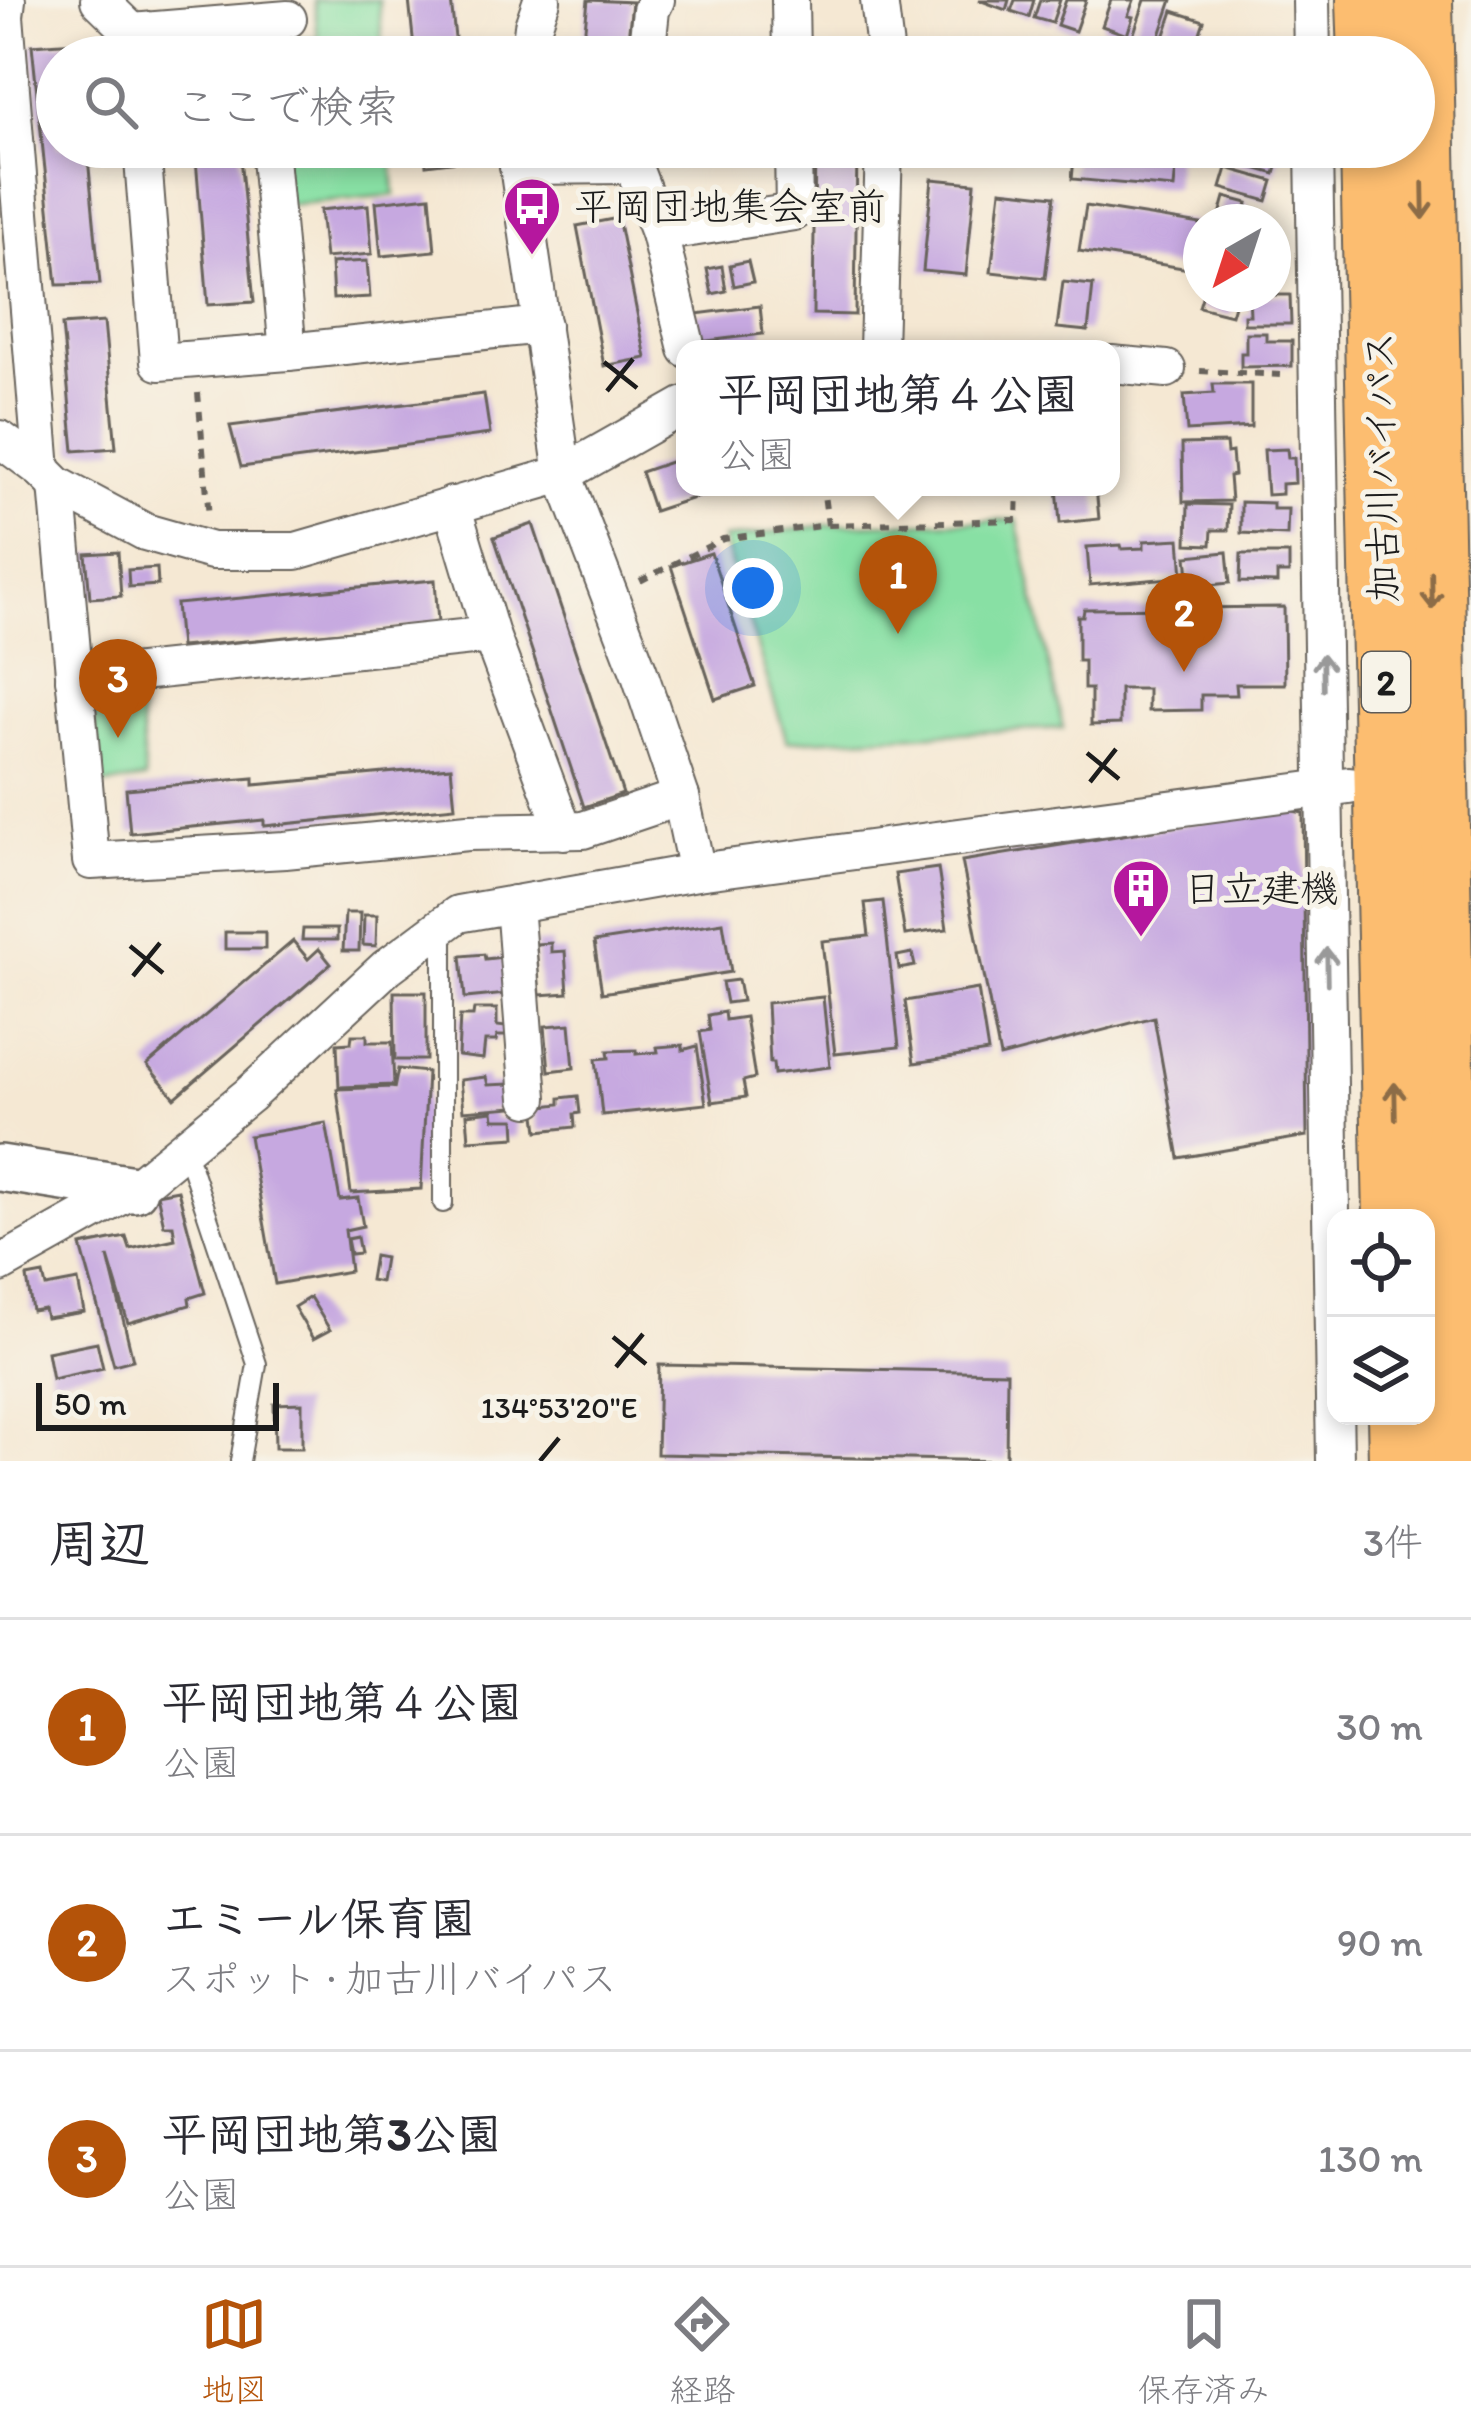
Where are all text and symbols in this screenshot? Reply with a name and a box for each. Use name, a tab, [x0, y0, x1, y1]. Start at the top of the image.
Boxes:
search box	[36, 36, 1435, 168]
icon: search	[78, 69, 144, 135]
text: ここで検索	[174, 79, 399, 133]
bus stop icon: 平岡団地集会室前	[501, 175, 563, 257]
one-way arrow	[1412, 181, 1435, 220]
place label: 平岡団地集会室前	[574, 183, 886, 230]
north arrow	[1183, 204, 1291, 312]
street label: 加古川バイパス	[1355, 330, 1407, 604]
popup	[676, 340, 1120, 496]
text: 平岡団地第４公園	[718, 367, 1078, 421]
text: 公園	[718, 431, 796, 478]
pin: 1	[859, 535, 937, 634]
your location	[723, 558, 783, 618]
one-way arrow	[1421, 571, 1444, 610]
pin: 2	[1145, 573, 1223, 672]
pin: 3	[79, 639, 157, 738]
road number: 2	[1362, 652, 1410, 712]
one-way arrow	[1312, 653, 1335, 692]
building icon: 日立建機	[1110, 857, 1172, 939]
place label: 日立建機	[1183, 865, 1339, 912]
one-way arrow	[1316, 947, 1339, 986]
one-way arrow	[1383, 1082, 1406, 1121]
map controls	[1327, 1209, 1435, 1425]
button: locate	[1327, 1209, 1435, 1317]
button: layers	[1327, 1317, 1435, 1425]
scale bar	[36, 1377, 279, 1430]
text: 50 m	[54, 1384, 127, 1423]
text: 134°53'20"E	[481, 1389, 637, 1426]
text: 周辺	[48, 1513, 150, 1574]
text: 3件	[1363, 1519, 1423, 1566]
text: 平岡団地第４公園	[162, 1675, 522, 1729]
text: 1	[78, 1703, 96, 1750]
text: 30 m	[1336, 1703, 1423, 1750]
text: 公園	[162, 1739, 240, 1786]
text: エミール保育園	[162, 1891, 475, 1945]
text: 2	[77, 1919, 97, 1966]
text: 90 m	[1337, 1919, 1423, 1966]
text: スポット · 加古川バイパス	[162, 1955, 617, 2002]
text: 平岡団地第3公園	[162, 2107, 502, 2161]
text: 3	[76, 2135, 98, 2182]
text: 130 m	[1318, 2135, 1423, 2182]
text: 公園	[162, 2171, 240, 2218]
tab: 地図	[201, 2291, 267, 2411]
tab: 経路	[669, 2291, 735, 2411]
tab: 保存済み	[1138, 2291, 1270, 2411]

